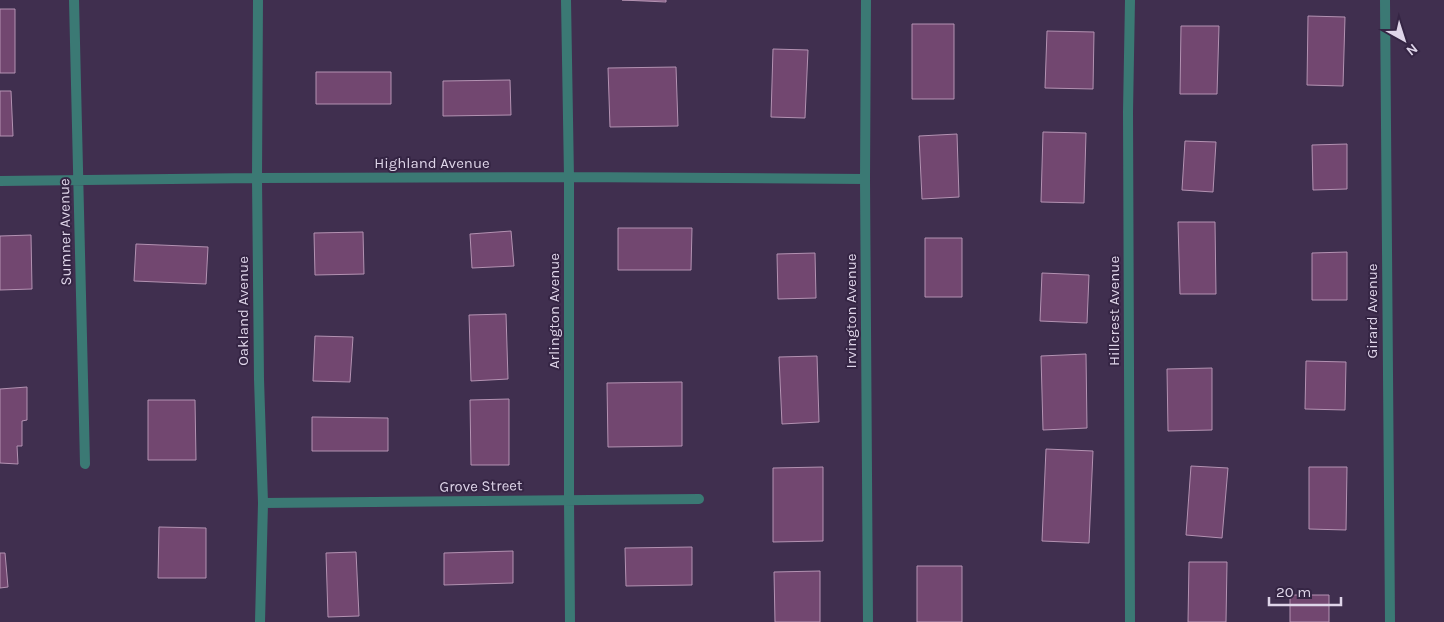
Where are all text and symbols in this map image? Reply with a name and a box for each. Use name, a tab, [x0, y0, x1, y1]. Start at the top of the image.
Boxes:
north arrow	[1379, 15, 1429, 65]
text: N	[1403, 40, 1421, 59]
street label: Highland Avenue	[374, 154, 490, 172]
street label: Sumner Avenue	[55, 178, 75, 286]
street label: Arlington Avenue	[545, 253, 563, 369]
street label: Irvington Avenue	[842, 254, 860, 368]
street label: Oakland Avenue	[234, 256, 252, 366]
street label: Hillcrest Avenue	[1105, 256, 1123, 366]
street label: Girard Avenue	[1363, 263, 1381, 359]
street label: Grove Street	[439, 476, 523, 496]
scale bar	[1269, 574, 1342, 606]
text: 20 m	[1276, 583, 1311, 601]

